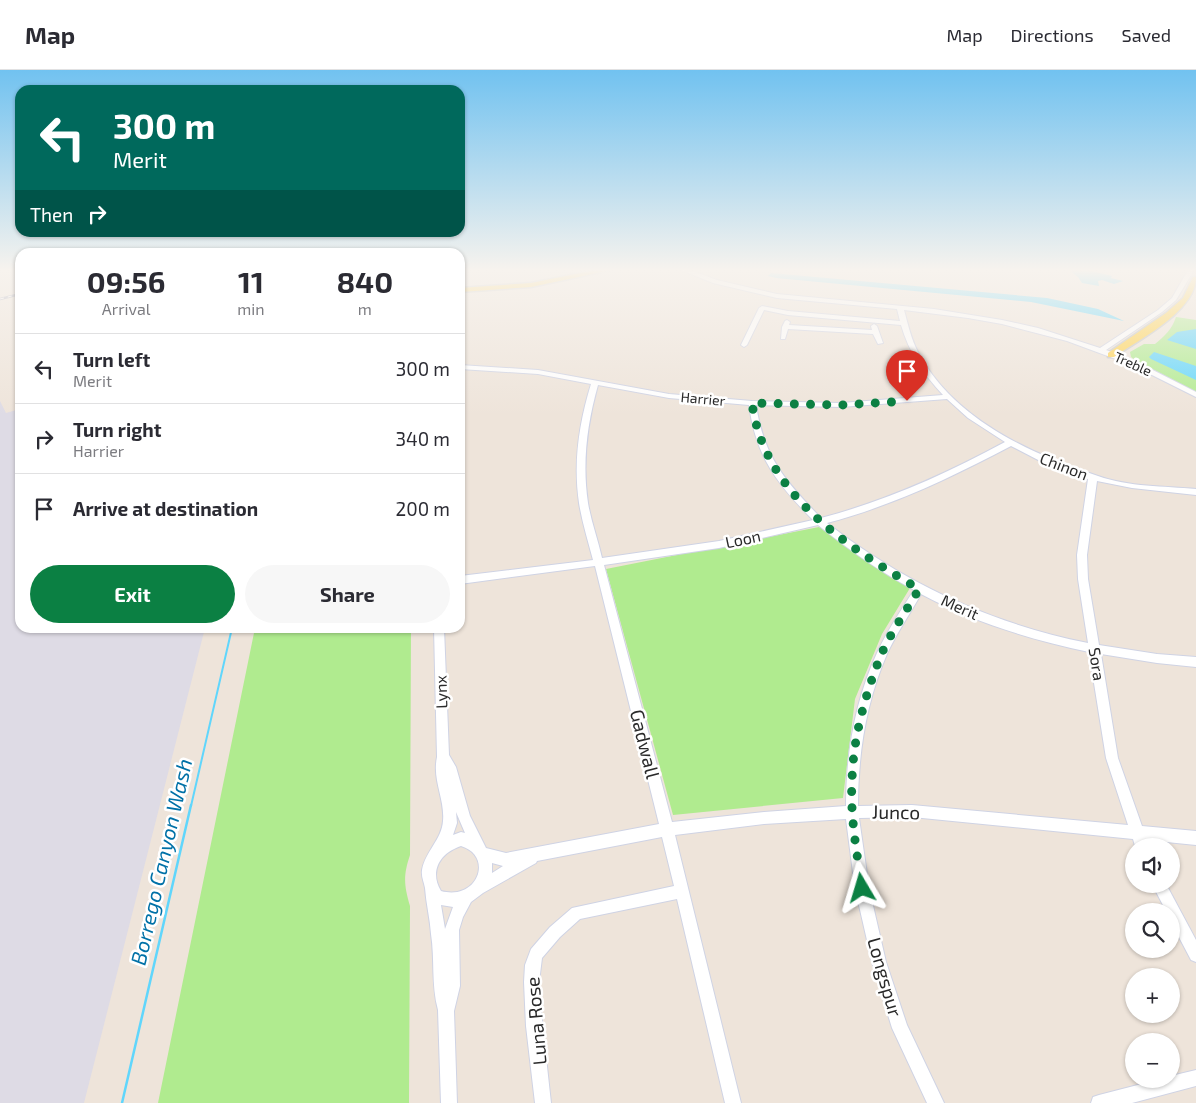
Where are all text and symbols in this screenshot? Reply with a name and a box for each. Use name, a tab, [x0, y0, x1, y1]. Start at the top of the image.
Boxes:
text: Map	[25, 20, 75, 49]
text: Map	[946, 24, 983, 46]
text: Directions	[1011, 24, 1094, 46]
text: Saved	[1122, 24, 1171, 46]
text: 300 m	[113, 104, 215, 146]
icon: left	[30, 105, 95, 170]
text: Merit	[113, 146, 167, 172]
icon: right	[83, 200, 111, 228]
text: Then	[30, 203, 73, 226]
text: 09:56	[87, 263, 165, 299]
text: 11	[238, 263, 264, 299]
text: 840	[336, 263, 393, 299]
text: Arrival	[102, 299, 151, 318]
text: min	[237, 299, 265, 318]
text: m	[358, 299, 372, 318]
text: Turn left	[73, 348, 150, 371]
street label: Treble	[1112, 348, 1155, 379]
pin	[886, 350, 928, 401]
icon: left	[30, 355, 58, 383]
text: 300 m	[396, 357, 450, 380]
icon: arrive	[893, 357, 921, 385]
text: Merit	[73, 371, 112, 390]
street label: Harrier	[680, 388, 727, 409]
text: Turn right	[73, 418, 161, 441]
icon: right	[30, 425, 58, 453]
text: 340 m	[395, 427, 450, 450]
text: Harrier	[73, 441, 124, 460]
street label: Chinon	[1037, 448, 1091, 483]
icon: arrive	[30, 495, 58, 523]
text: Arrive at destination	[73, 497, 258, 520]
text: 200 m	[396, 497, 450, 520]
street label: Loon	[723, 526, 762, 552]
button: Exit	[30, 565, 235, 623]
button: Share	[245, 565, 450, 623]
street label: Merit	[938, 590, 982, 623]
street label: Sora	[1086, 646, 1109, 682]
street label: Lynx	[430, 674, 451, 709]
street label: Gadwall	[626, 707, 665, 781]
water label: Borrego Canyon Wash	[125, 756, 197, 968]
street label: Junco	[872, 800, 920, 823]
map controls	[1125, 838, 1180, 1088]
button: sound	[1125, 838, 1180, 893]
position arrow	[835, 861, 887, 913]
button: search	[1125, 903, 1180, 958]
street label: Longspur	[863, 935, 908, 1019]
button: +	[1125, 968, 1180, 1023]
street label: Luna Rose	[520, 976, 551, 1066]
button: −	[1125, 1033, 1180, 1088]

